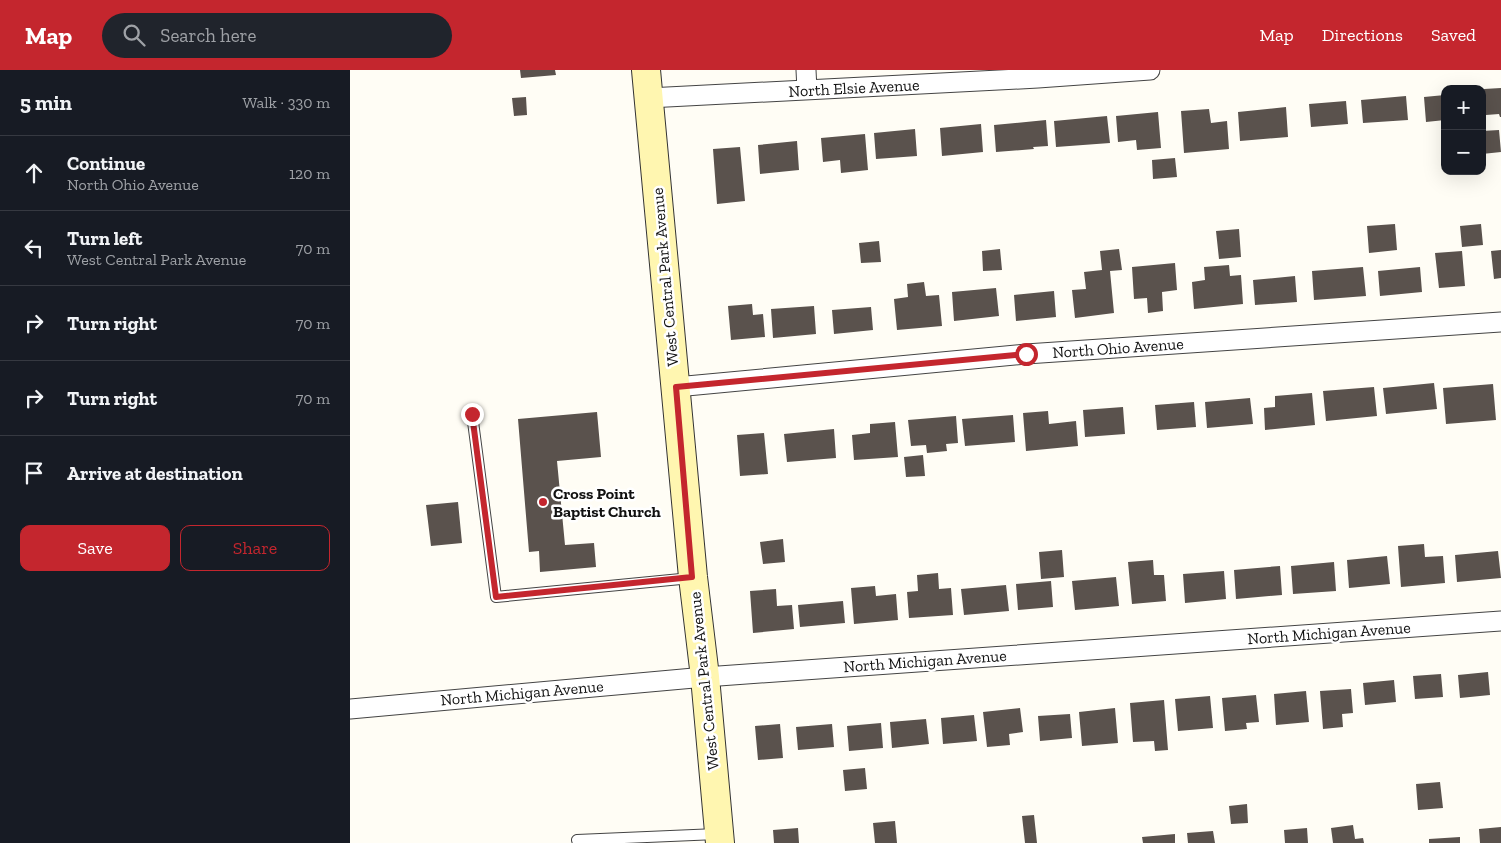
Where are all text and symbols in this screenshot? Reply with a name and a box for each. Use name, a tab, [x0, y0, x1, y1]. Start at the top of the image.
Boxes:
search box	[102, 13, 452, 58]
text: Map	[25, 21, 72, 50]
icon: search	[120, 21, 148, 49]
text: Search here	[160, 24, 257, 47]
text: Map	[1259, 24, 1294, 46]
text: Directions	[1322, 24, 1403, 46]
text: Saved	[1431, 24, 1476, 46]
street label: North Elsie Avenue	[788, 75, 920, 101]
map controls	[1441, 85, 1486, 175]
button: +	[1441, 85, 1486, 130]
text: 5 min	[20, 90, 72, 115]
text: Walk · 330 m	[242, 93, 330, 112]
button: −	[1441, 130, 1486, 175]
text: Continue	[67, 152, 145, 175]
icon: ahead	[20, 159, 48, 187]
text: 120 m	[289, 164, 330, 183]
text: North Ohio Avenue	[67, 175, 199, 194]
street label: West Central Park Avenue	[648, 187, 682, 367]
text: Turn left	[67, 227, 142, 250]
icon: left	[20, 234, 48, 262]
text: 70 m	[296, 239, 330, 258]
text: West Central Park Avenue	[67, 250, 246, 269]
icon: right	[20, 309, 48, 337]
text: Turn right	[67, 312, 157, 335]
text: 70 m	[296, 314, 330, 333]
street label: North Ohio Avenue	[1052, 334, 1184, 362]
route start	[1015, 343, 1038, 366]
icon: right	[20, 384, 48, 412]
text: Turn right	[67, 387, 157, 410]
text: 70 m	[296, 389, 330, 408]
route end	[461, 403, 484, 426]
icon: arrive	[20, 459, 48, 487]
text: Arrive at destination	[67, 462, 243, 485]
place label: Cross Point Baptist Church	[553, 484, 662, 521]
marker: Cross Point Baptist Church	[537, 496, 549, 508]
button: Save	[20, 525, 170, 571]
button: Share	[180, 525, 330, 571]
street label: West Central Park Avenue	[685, 591, 723, 771]
street label: North Michigan Avenue	[1247, 618, 1411, 648]
street label: North Michigan Avenue	[843, 646, 1007, 676]
street label: North Michigan Avenue	[440, 676, 604, 710]

